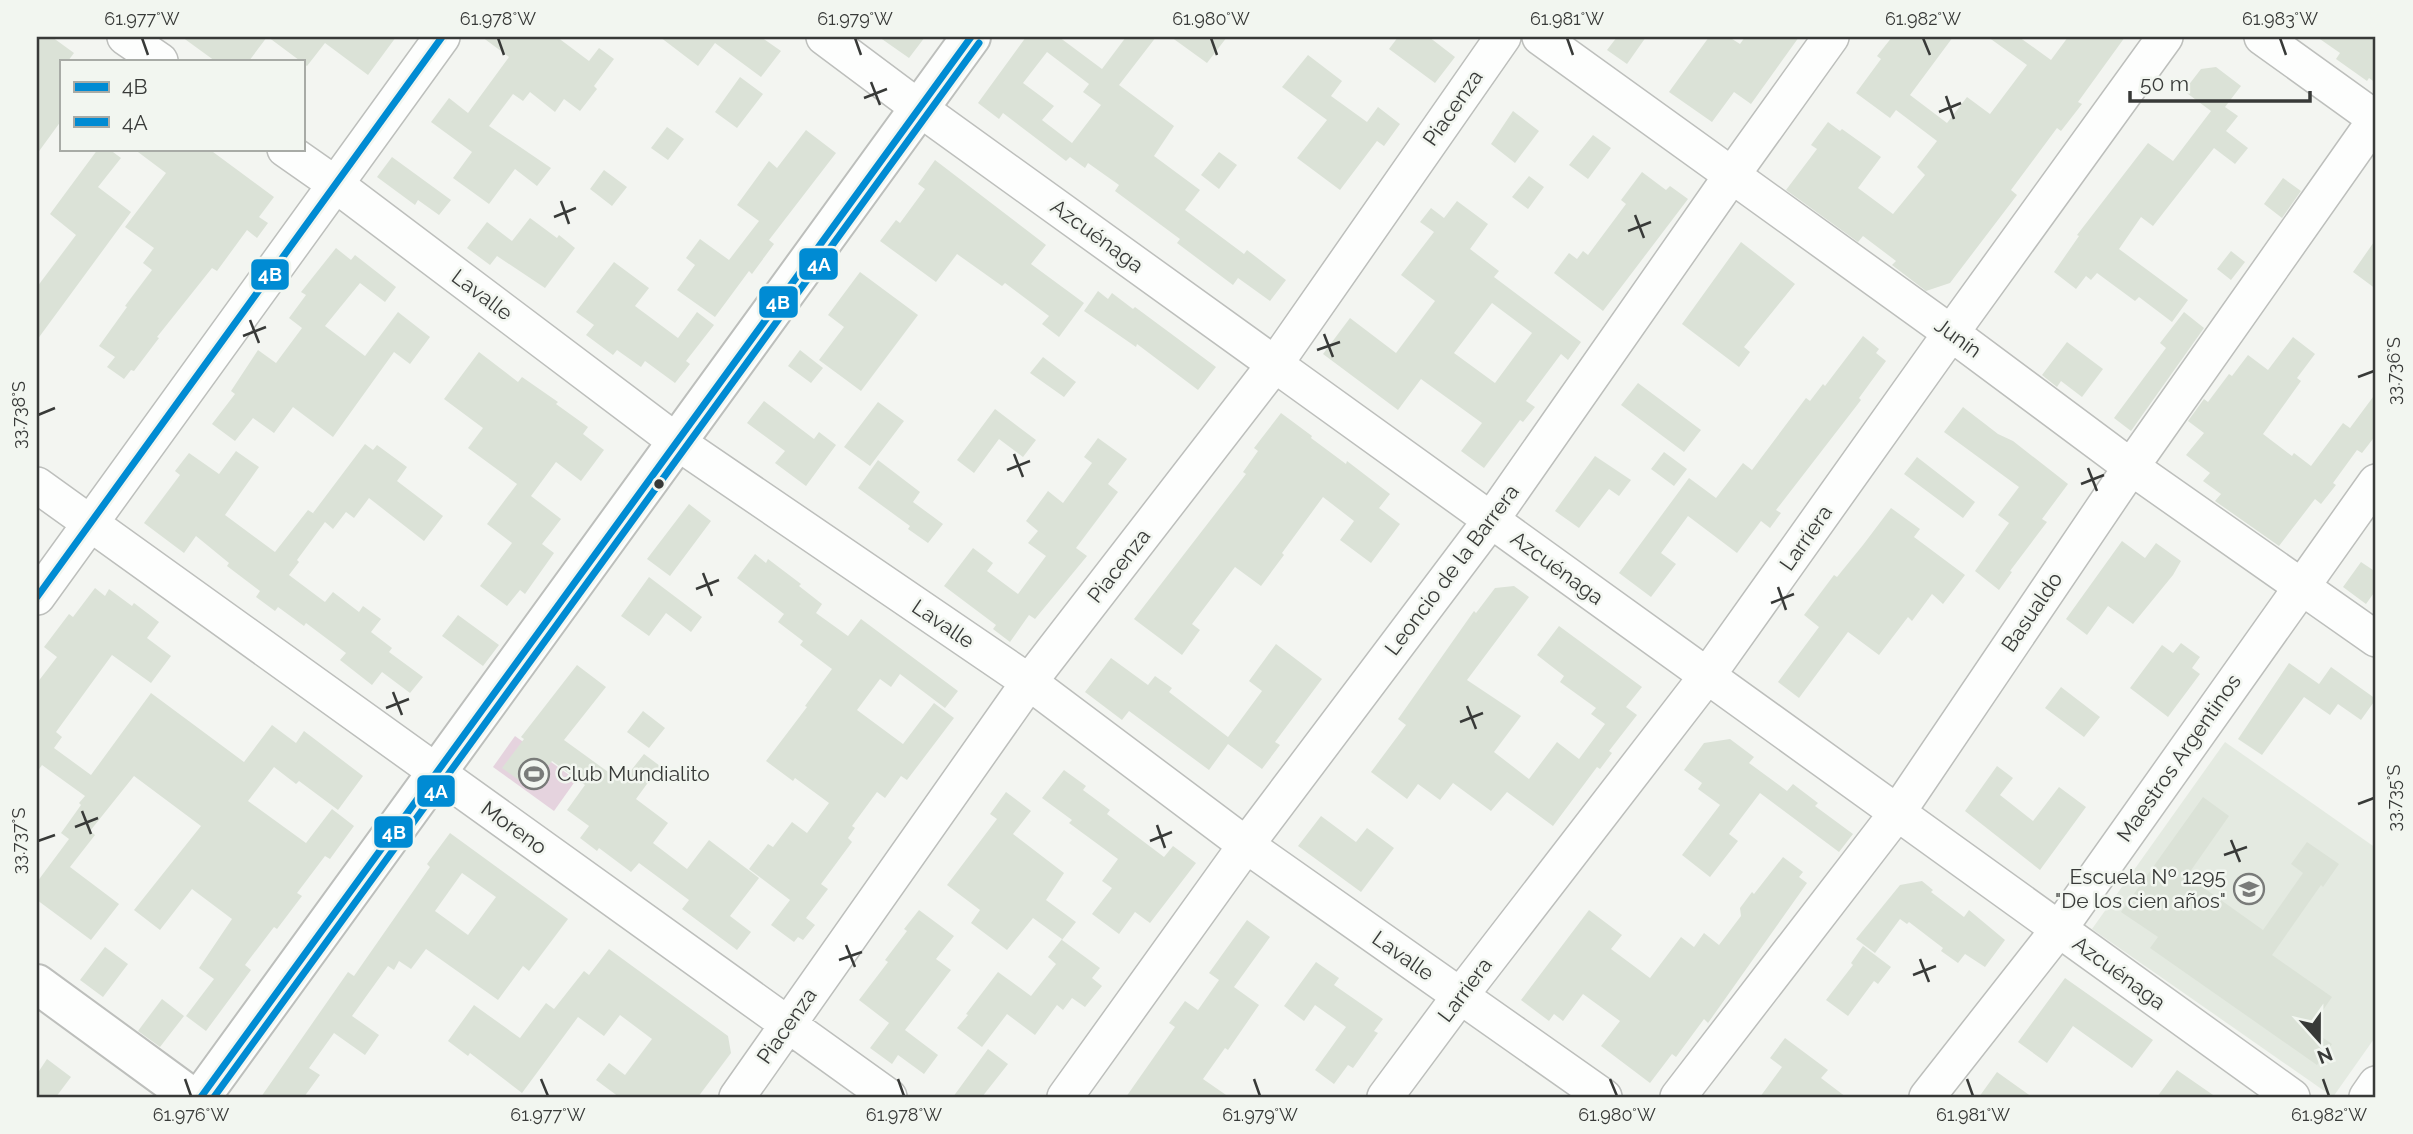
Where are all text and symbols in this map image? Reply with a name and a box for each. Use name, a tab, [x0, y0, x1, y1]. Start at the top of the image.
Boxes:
text: 61.977°W	[104, 8, 180, 29]
text: 61.978°W	[460, 8, 536, 29]
text: 61.979°W	[817, 8, 893, 29]
text: 61.980°W	[1172, 8, 1250, 29]
text: 61.981°W	[1530, 8, 1604, 29]
text: 61.982°W	[1885, 8, 1961, 29]
text: 61.983°W	[2242, 8, 2318, 29]
legend	[60, 60, 304, 150]
scale bar	[2130, 60, 2310, 104]
street label: Piacenza	[1417, 65, 1488, 150]
text: 50 m	[2140, 71, 2189, 96]
text: 4B	[122, 74, 147, 99]
text: 4A	[122, 110, 148, 135]
street label: Azcuénaga	[1046, 194, 1149, 278]
line badge: 4A	[798, 247, 839, 281]
text: 4A	[807, 253, 831, 275]
line badge: 4B	[250, 258, 290, 291]
text: 4B	[258, 263, 282, 285]
street label: Lavalle	[447, 264, 518, 325]
line badge: 4B	[758, 285, 799, 319]
text: 4B	[766, 291, 790, 313]
street label: Junín	[1930, 312, 1986, 363]
text: 33.736°S	[2383, 337, 2404, 405]
text: 33.738°S	[8, 381, 29, 449]
unlabelled marker	[652, 477, 666, 491]
street label: Leoncio de la Barrera	[1379, 479, 1524, 660]
street label: Larriera	[1774, 500, 1837, 575]
street label: Piacenza	[1082, 524, 1155, 608]
street label: Azcuénaga	[1506, 526, 1609, 610]
street label: Basualdo	[1996, 567, 2067, 656]
street label: Lavalle	[907, 594, 979, 653]
street label: Maestros Argentinos	[2111, 669, 2246, 846]
sports icon: Club Mundialito	[517, 757, 551, 791]
place label: Club Mundialito	[557, 761, 710, 786]
text: 33.735°S	[2383, 764, 2404, 831]
line badge: 4A	[416, 774, 456, 808]
text: 4A	[424, 780, 448, 802]
street label: Moreno	[477, 795, 552, 860]
text: 33.737°S	[8, 808, 29, 874]
line badge: 4B	[373, 815, 414, 849]
text: 4B	[382, 821, 406, 843]
place label: Escuela Nº 1295 "De los cien años"	[2055, 864, 2226, 913]
school or university icon: Escuela Nº 1295 "De los cien años"	[2232, 872, 2266, 906]
street label: Lavalle	[1368, 925, 1439, 986]
street label: Azcuénaga	[2068, 931, 2171, 1015]
street label: Larriera	[1432, 953, 1497, 1027]
street label: Piacenza	[751, 983, 822, 1068]
north arrow	[2284, 1004, 2354, 1074]
text: N	[2314, 1043, 2336, 1069]
text: 61.976°W	[153, 1104, 229, 1125]
text: 61.977°W	[510, 1104, 586, 1125]
text: 61.978°W	[866, 1104, 942, 1125]
text: 61.979°W	[1222, 1104, 1298, 1125]
text: 61.980°W	[1578, 1104, 1656, 1125]
text: 61.981°W	[1936, 1104, 2010, 1125]
text: 61.982°W	[2291, 1104, 2367, 1125]

